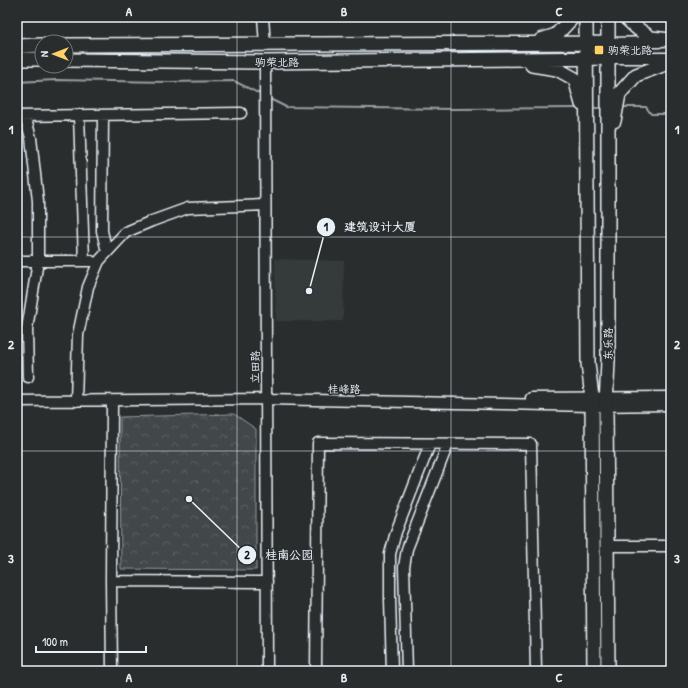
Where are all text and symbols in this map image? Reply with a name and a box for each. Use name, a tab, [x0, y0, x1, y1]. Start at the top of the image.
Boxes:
text: A	[126, 2, 133, 20]
text: B	[341, 2, 348, 20]
text: C	[555, 2, 563, 20]
north arrow	[34, 34, 74, 74]
place label: 驹荣北路	[608, 43, 652, 57]
marker: 驹荣北路	[593, 44, 605, 56]
text: N	[37, 51, 51, 57]
street label: 驹荣北路	[255, 55, 299, 69]
text: 1	[9, 120, 14, 138]
text: 1	[675, 120, 680, 138]
callout: 建筑设计大厦	[316, 215, 424, 239]
text: 1	[324, 218, 329, 235]
text: 建筑设计大厦	[344, 218, 416, 235]
street label: 东乐路	[601, 328, 615, 361]
text: 2	[8, 335, 15, 353]
text: 2	[674, 335, 681, 353]
street label: 立田路	[248, 351, 262, 384]
street label: 桂峰路	[327, 382, 361, 396]
callout: 桂南公园	[237, 543, 321, 567]
text: 2	[244, 546, 250, 563]
text: 桂南公园	[265, 546, 313, 563]
text: 3	[8, 549, 14, 567]
text: 3	[674, 549, 680, 567]
scale bar	[36, 628, 146, 654]
text: 100 m	[42, 633, 68, 650]
text: A	[126, 668, 133, 686]
text: B	[341, 668, 348, 686]
text: C	[555, 668, 563, 686]

